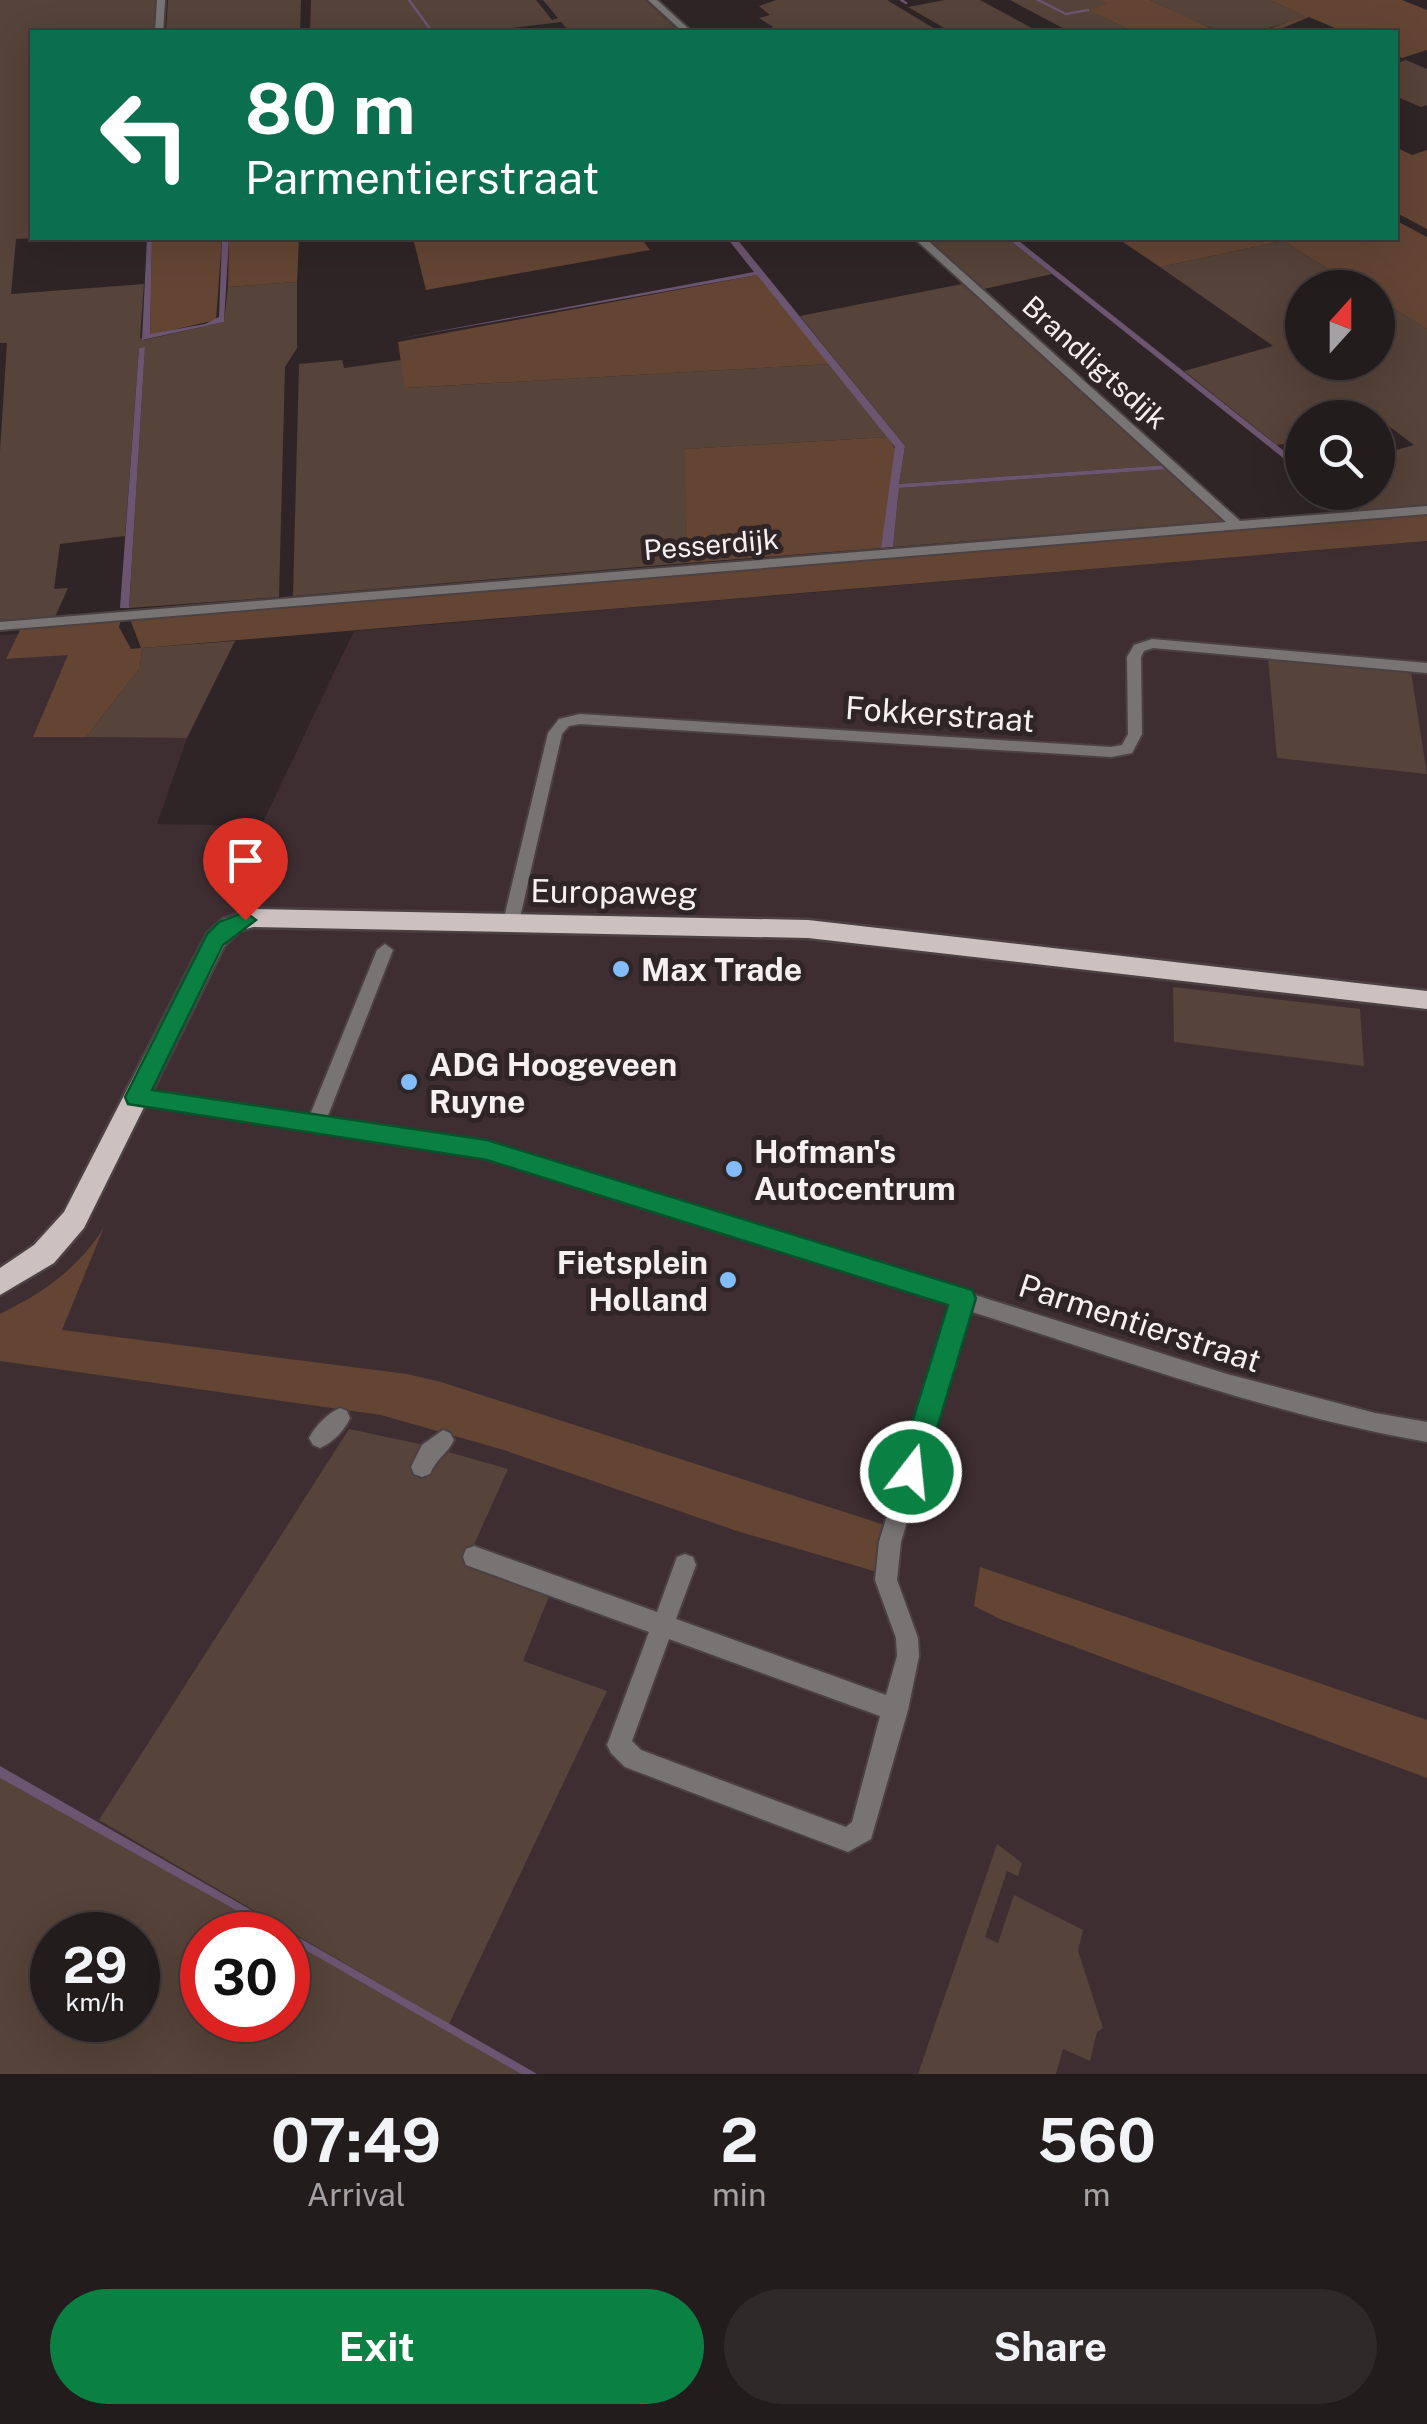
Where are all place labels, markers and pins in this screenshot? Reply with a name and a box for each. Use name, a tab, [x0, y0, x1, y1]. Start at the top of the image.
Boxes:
pin	[203, 818, 288, 921]
place label: Max Trade	[641, 951, 802, 988]
marker: Max Trade	[610, 958, 632, 980]
place label: ADG Hoogeveen Ruyne	[429, 1046, 677, 1120]
marker: ADG Hoogeveen Ruyne	[398, 1071, 420, 1093]
place label: Hofman's Autocentrum	[754, 1133, 956, 1207]
marker: Hofman's Autocentrum	[723, 1158, 745, 1180]
place label: Fietsplein Holland	[557, 1244, 708, 1318]
marker: Fietsplein Holland	[717, 1269, 739, 1291]

